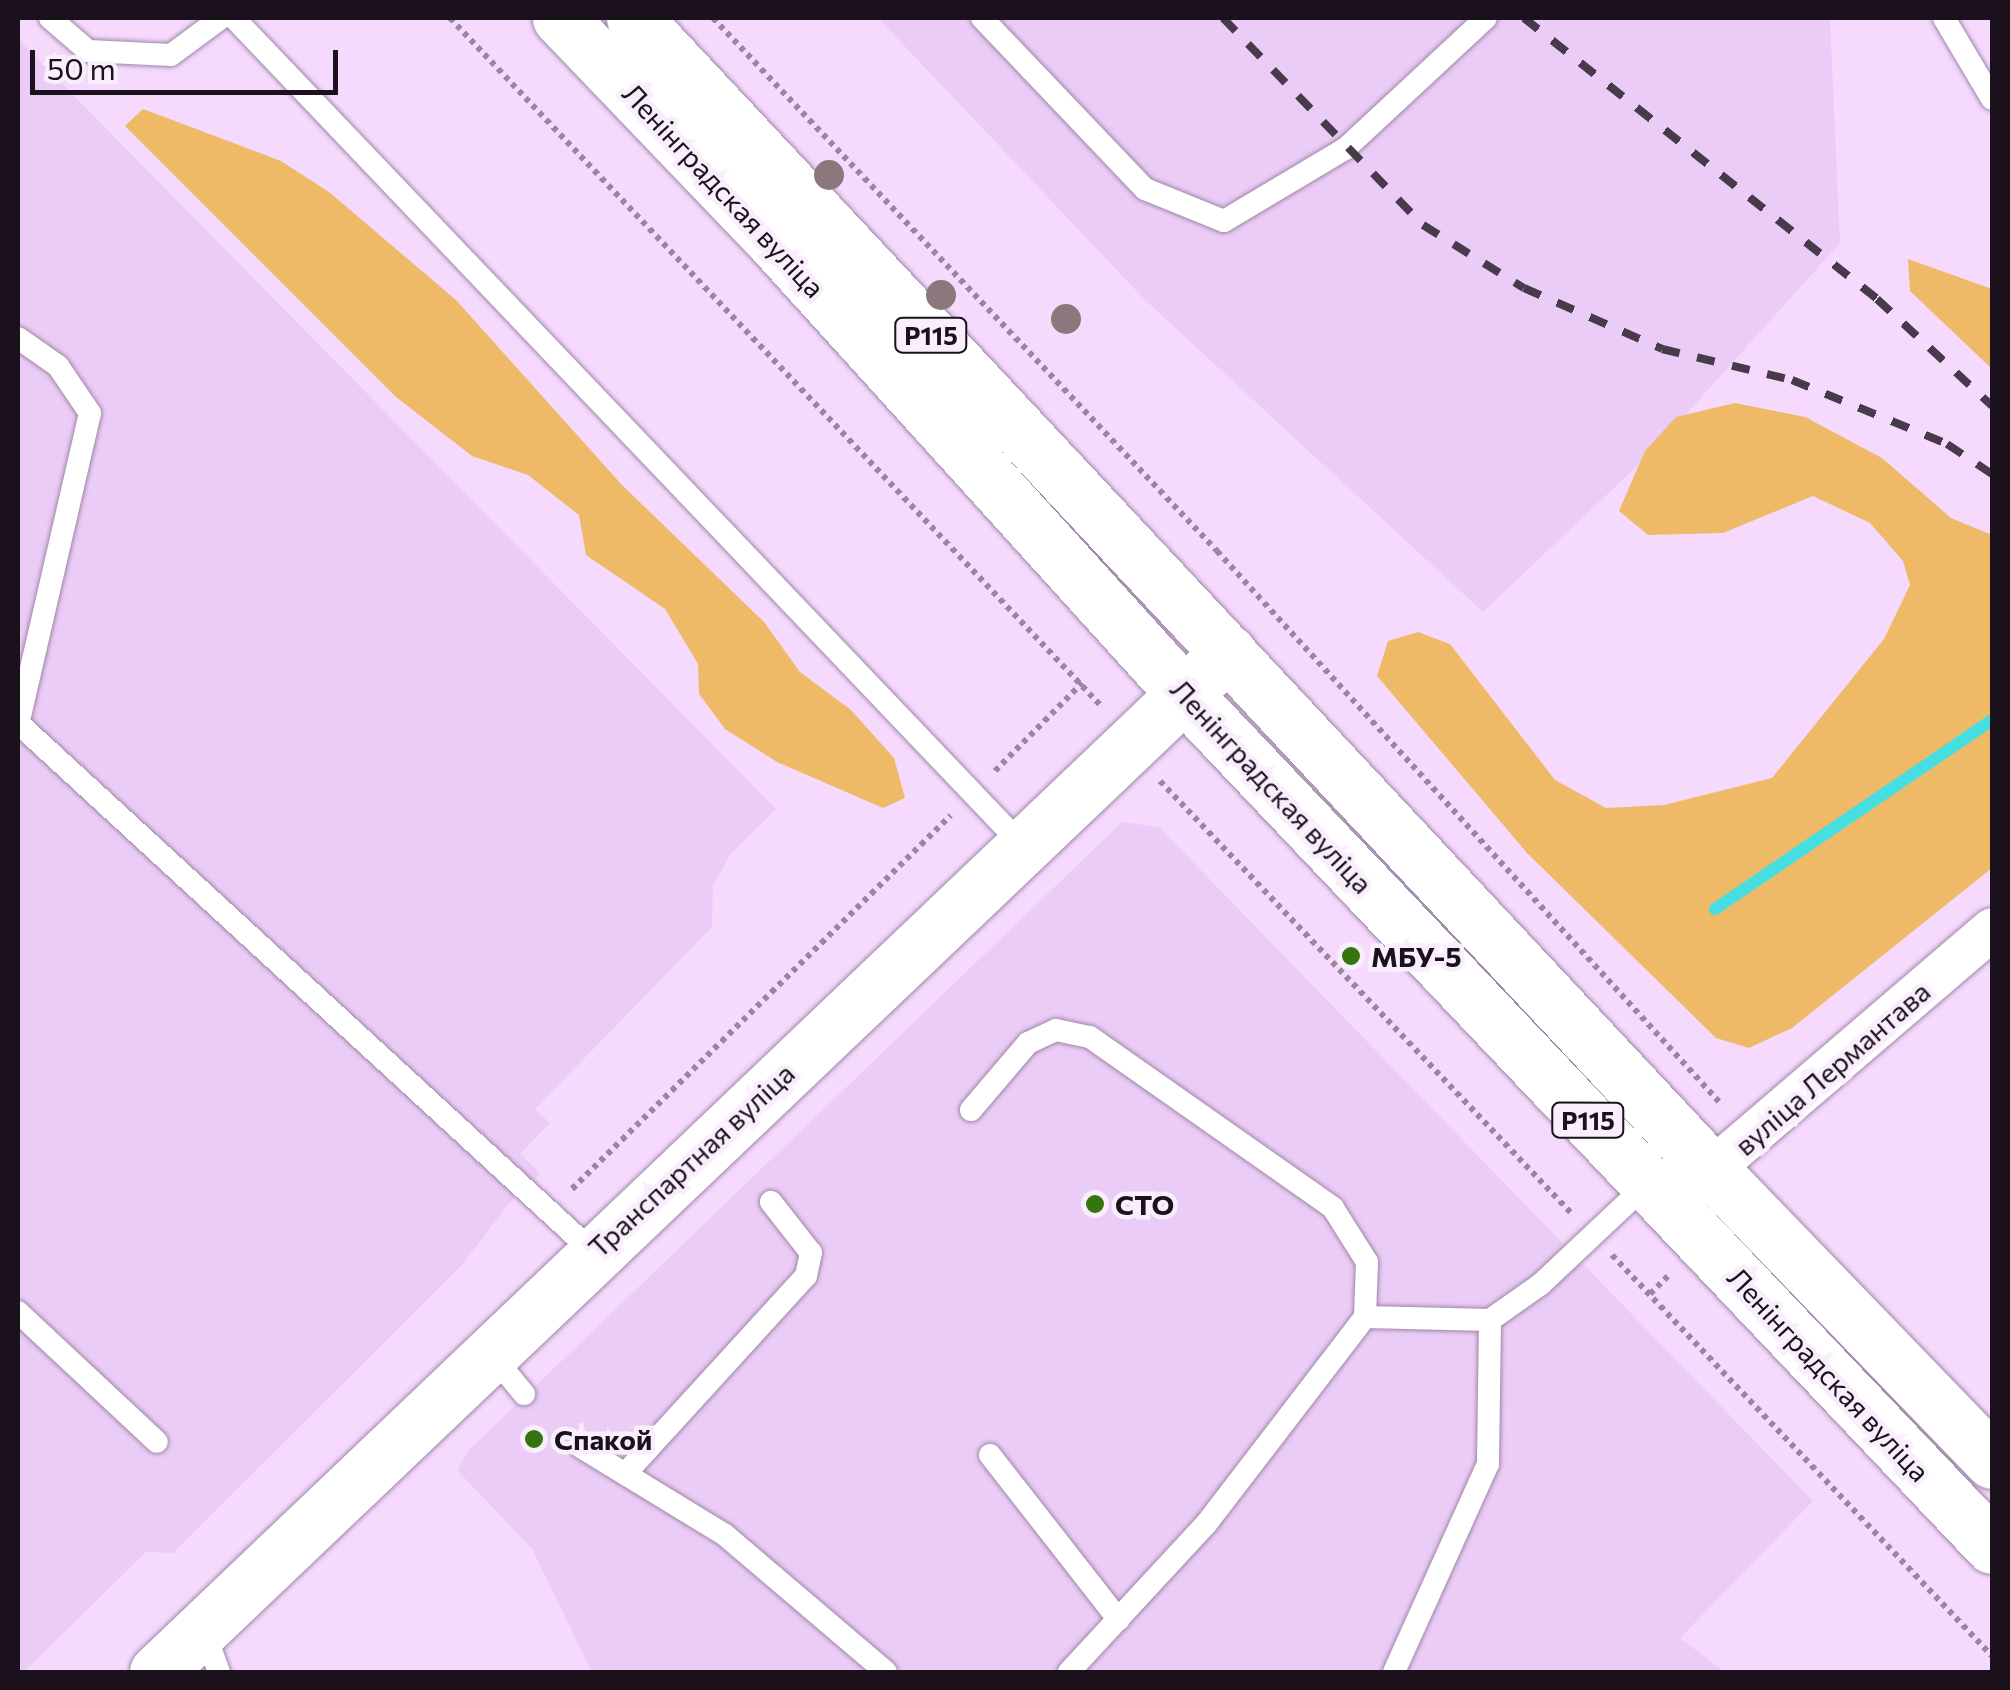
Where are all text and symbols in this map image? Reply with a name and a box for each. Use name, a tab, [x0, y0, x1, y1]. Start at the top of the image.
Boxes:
scale bar	[35, 30, 342, 92]
text: 50 m	[47, 49, 116, 86]
street label: Ленінградская вуліца	[616, 76, 832, 304]
road number: Р115	[894, 315, 968, 355]
street label: Ленінградская вуліца	[1164, 672, 1380, 900]
place label: МБУ-5	[1371, 939, 1462, 973]
marker: МБУ-5	[1340, 945, 1362, 967]
street label: вуліца Лермантава	[1728, 974, 1936, 1162]
street label: Транспартная вуліца	[581, 1056, 801, 1264]
road number: Р115	[1550, 1100, 1626, 1140]
place label: СТО	[1115, 1187, 1174, 1221]
marker: СТО	[1084, 1193, 1106, 1215]
street label: Ленінградская вуліца	[1721, 1260, 1937, 1488]
place label: Спакой	[554, 1422, 652, 1456]
marker: Спакой	[523, 1428, 545, 1450]

